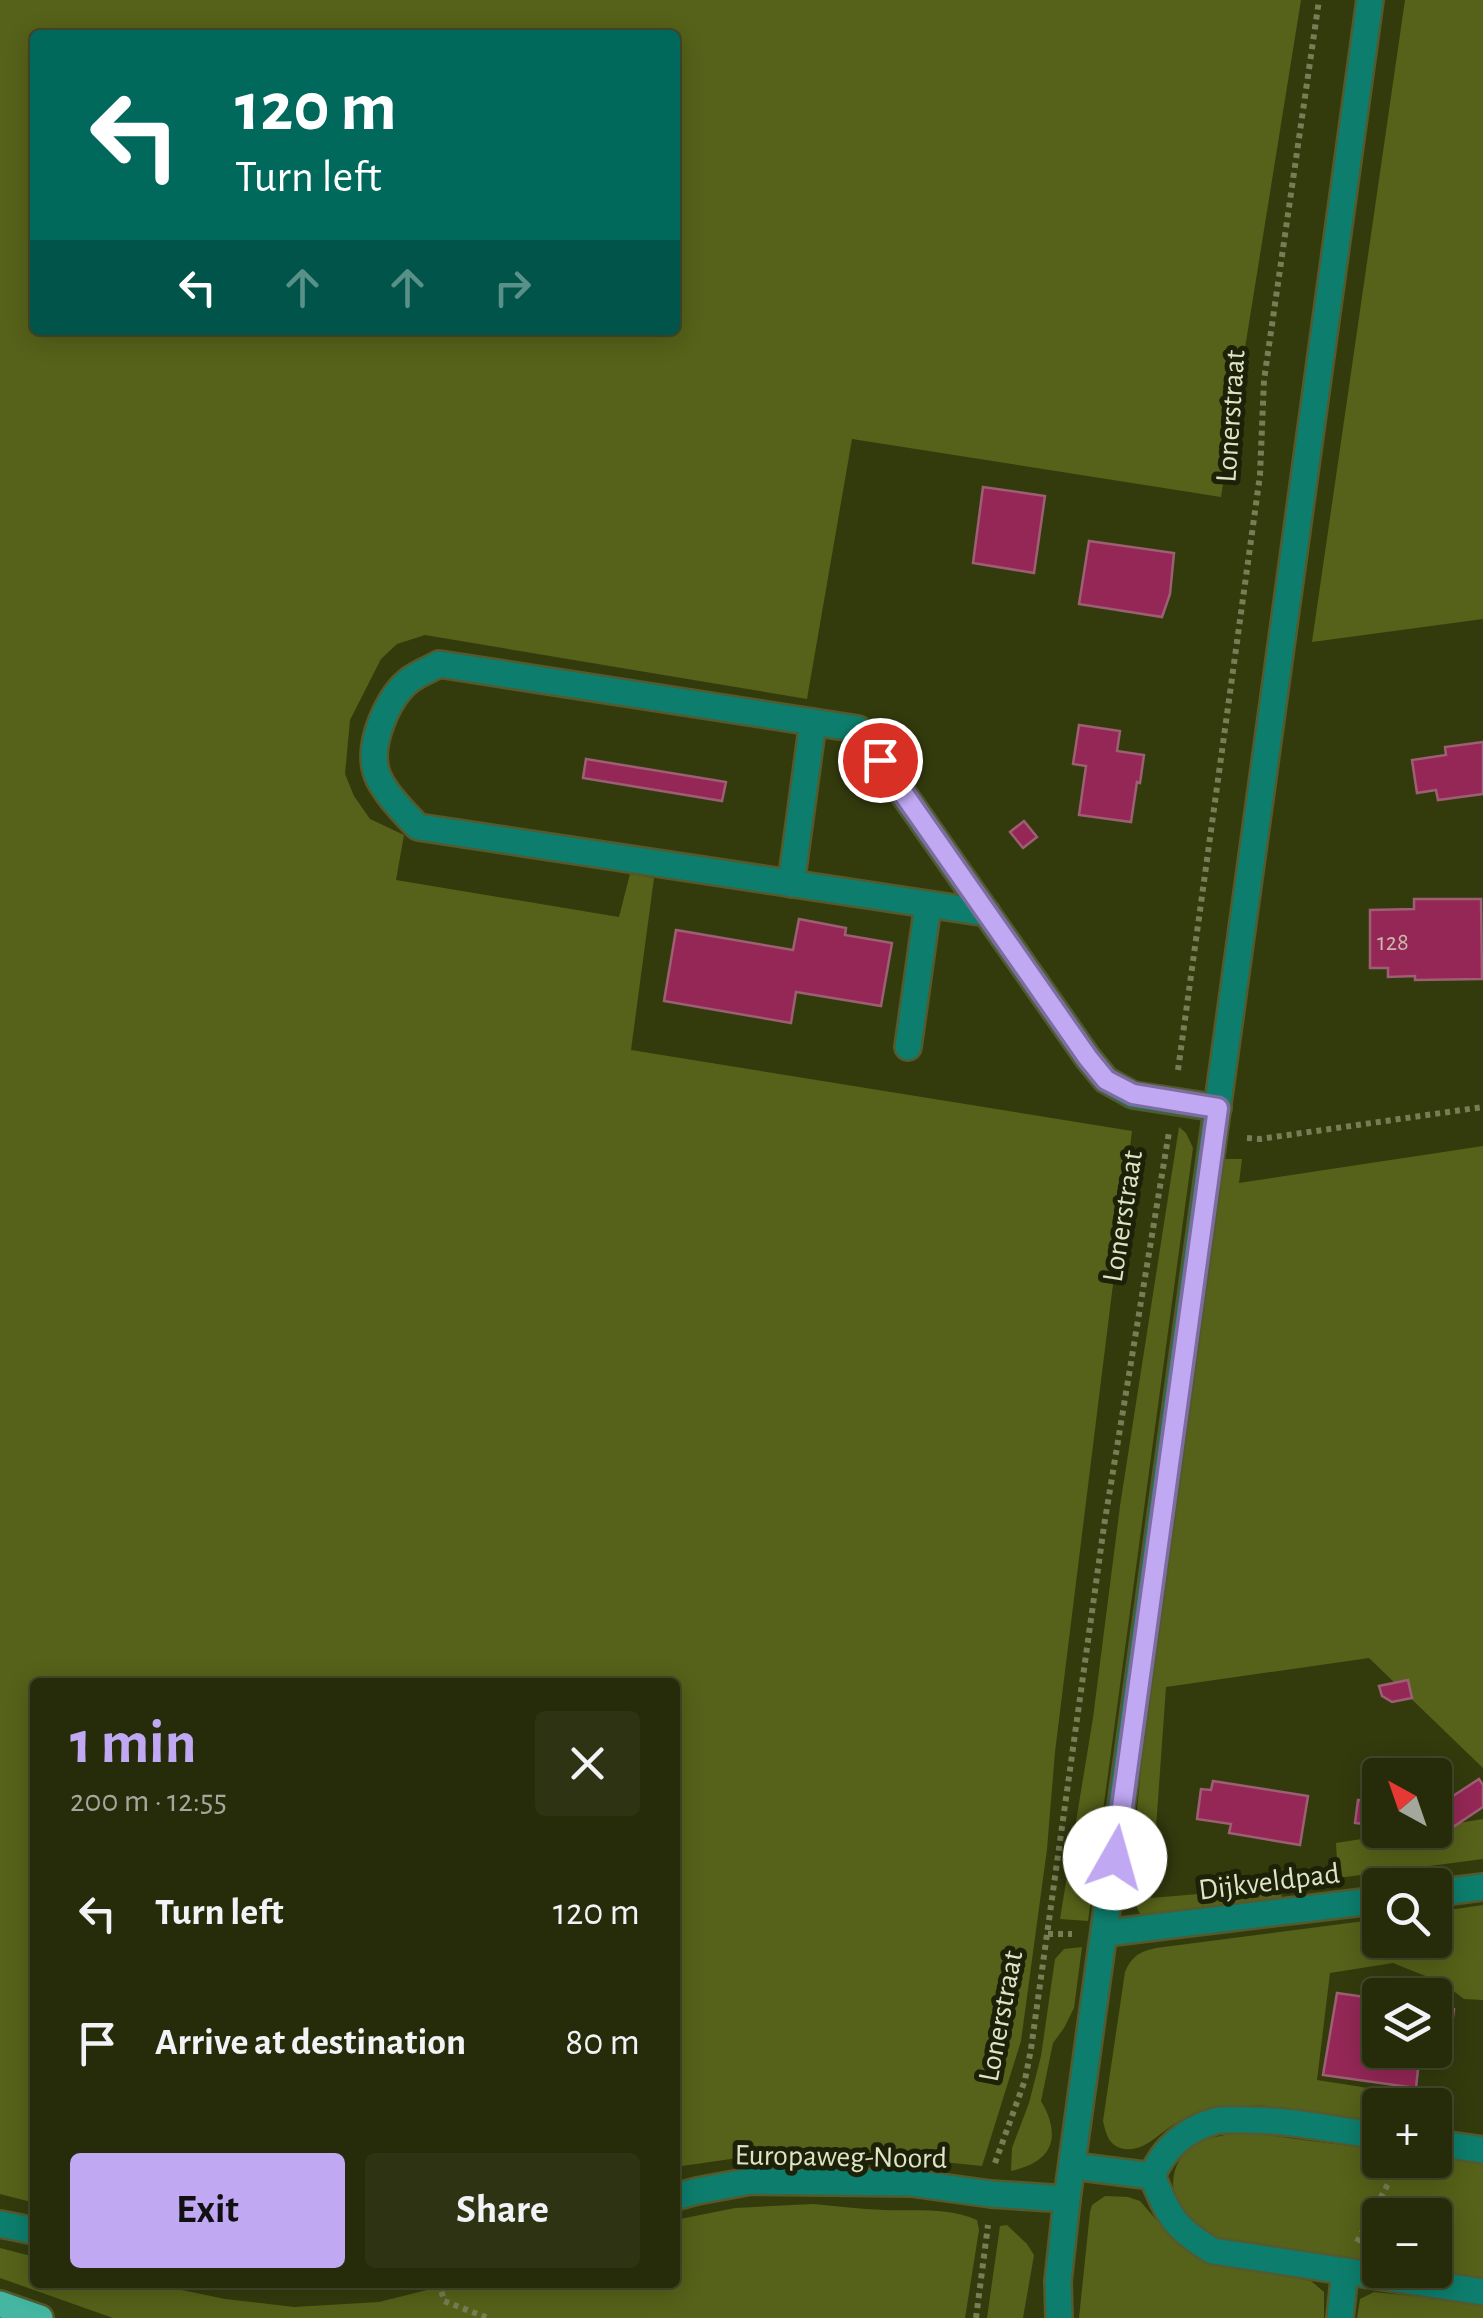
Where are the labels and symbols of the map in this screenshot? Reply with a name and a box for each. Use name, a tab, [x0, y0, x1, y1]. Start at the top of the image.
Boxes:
street label: Lonerstraat	[1211, 348, 1251, 483]
pin	[838, 718, 923, 803]
house number: 128	[1377, 930, 1409, 955]
street label: Lonerstraat	[1098, 1148, 1148, 1284]
north arrow	[1362, 1758, 1452, 1848]
position arrow	[1063, 1806, 1167, 1910]
street label: Dijkveldpad	[1197, 1858, 1341, 1906]
street label: Lonerstraat	[974, 1948, 1028, 2084]
street label: Europaweg-Noord	[734, 2140, 947, 2174]

